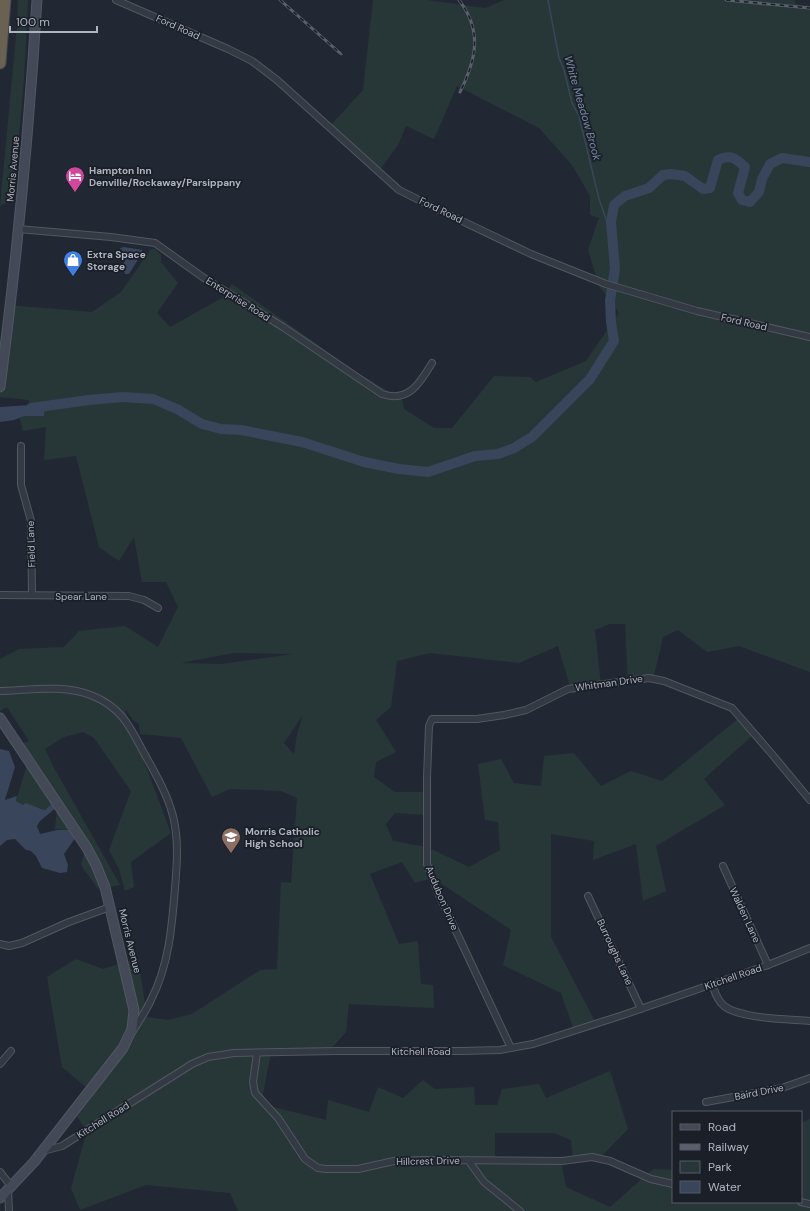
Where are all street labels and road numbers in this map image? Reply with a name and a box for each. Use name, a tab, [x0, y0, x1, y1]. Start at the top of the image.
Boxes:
street label: Ford Road	[154, 12, 202, 42]
street label: Morris Avenue	[4, 135, 22, 202]
street label: Ford Road	[417, 194, 465, 226]
street label: Enterprise Road	[203, 274, 273, 324]
street label: Ford Road	[720, 310, 768, 334]
street label: Field Lane	[24, 520, 38, 568]
street label: Spear Lane	[55, 590, 107, 603]
street label: Whitman Drive	[574, 672, 644, 694]
street label: Audubon Drive	[423, 864, 461, 932]
street label: Walden Lane	[727, 885, 764, 945]
street label: Morris Avenue	[116, 907, 144, 975]
street label: Burroughs Lane	[594, 917, 636, 988]
street label: Kitchell Road	[703, 961, 763, 993]
street label: Kitchell Road	[391, 1045, 451, 1058]
street label: Baird Drive	[733, 1081, 785, 1103]
street label: Kitchell Road	[74, 1099, 132, 1141]
street label: Hillcrest Drive	[396, 1154, 460, 1168]

